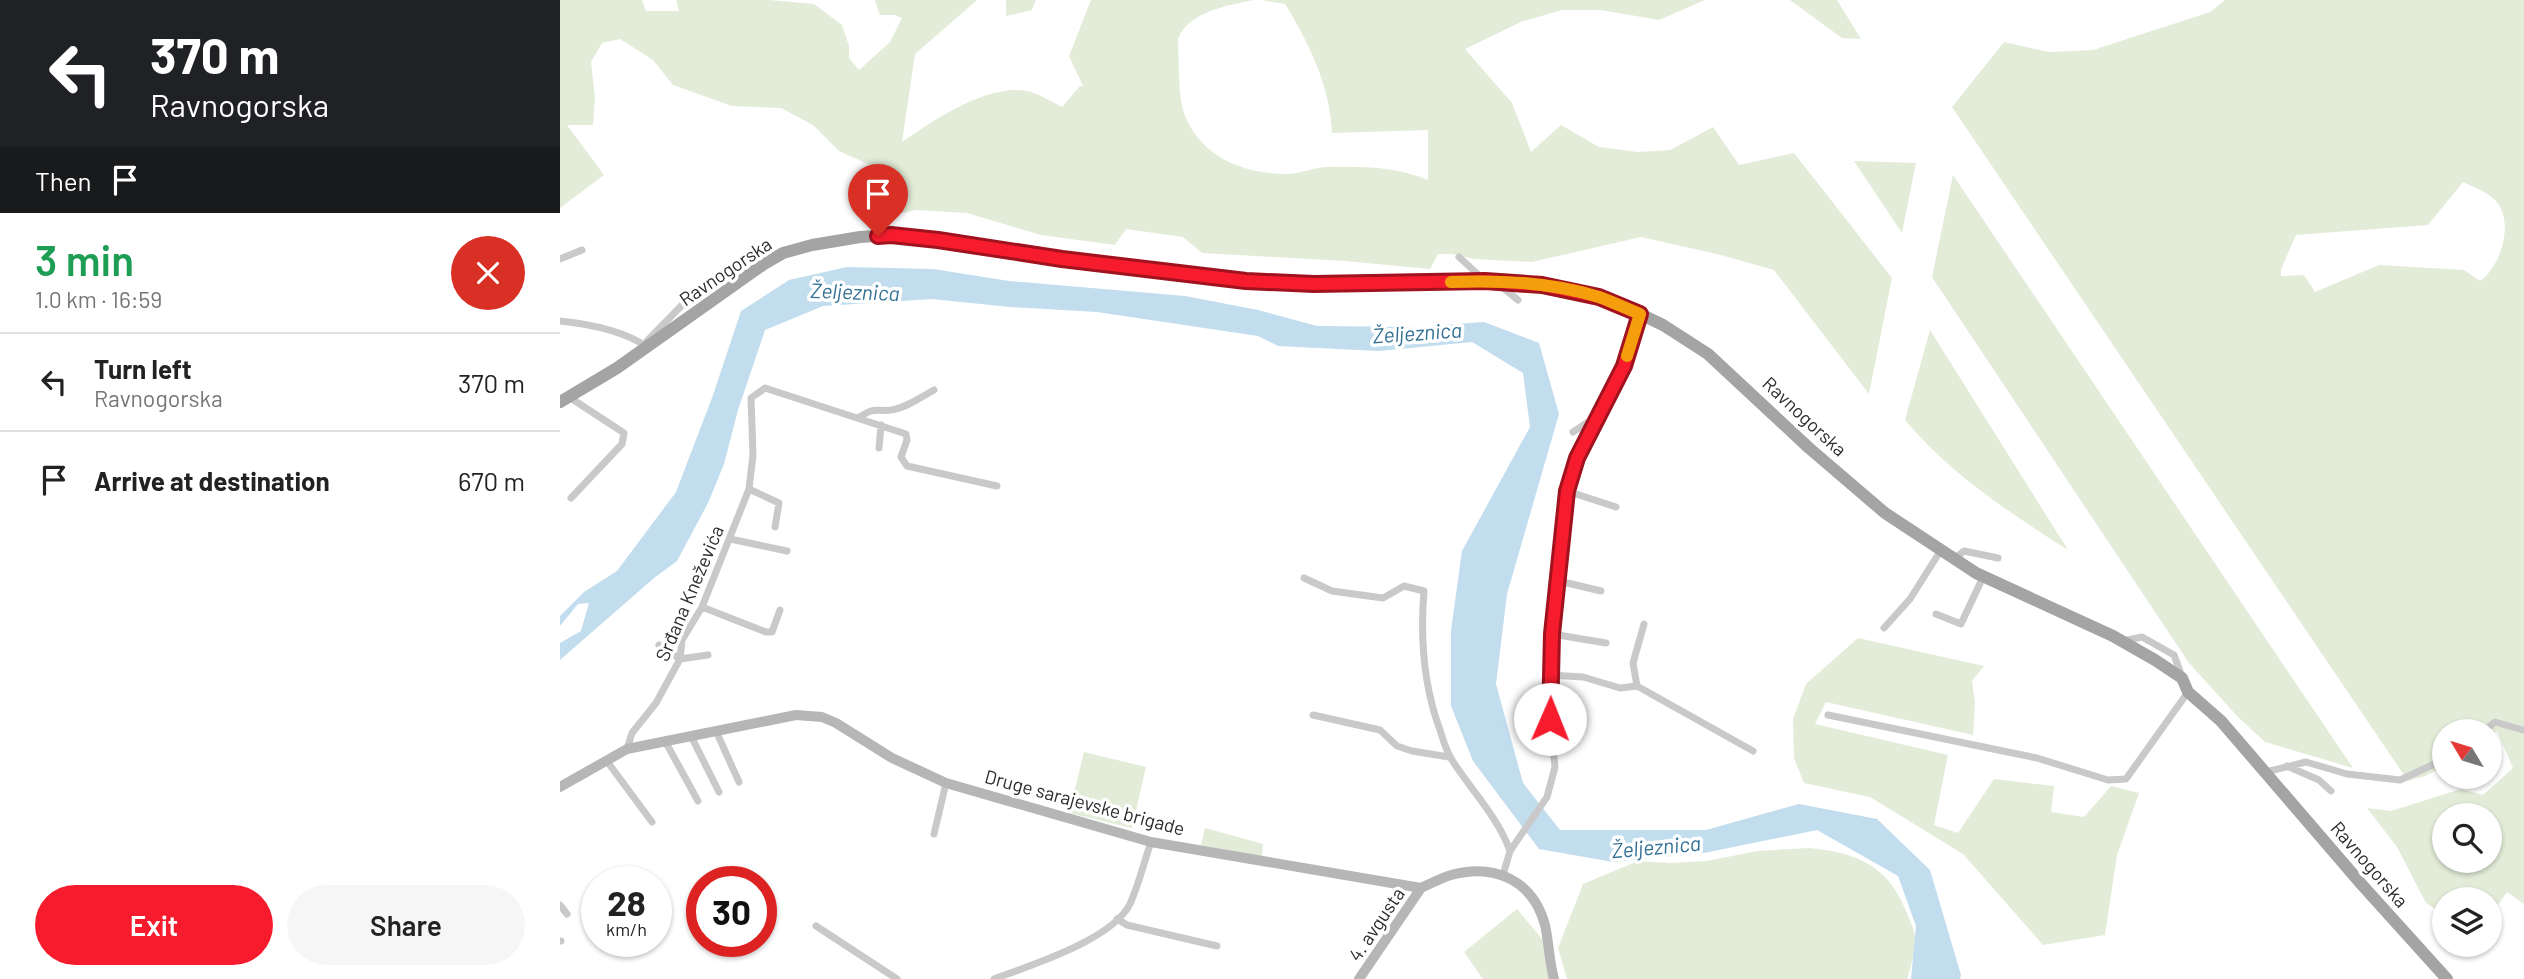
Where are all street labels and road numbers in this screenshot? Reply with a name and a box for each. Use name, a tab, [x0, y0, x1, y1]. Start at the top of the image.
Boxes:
street label: Ravnogorska	[675, 232, 775, 310]
street label: Ravnogorska	[1758, 371, 1852, 461]
street label: Srđana Kneževića	[650, 522, 728, 664]
street label: Druge sarajevske brigade	[982, 764, 1188, 840]
street label: Ravnogorska	[2326, 816, 2414, 912]
street label: 4. avgusta	[1343, 883, 1409, 965]

